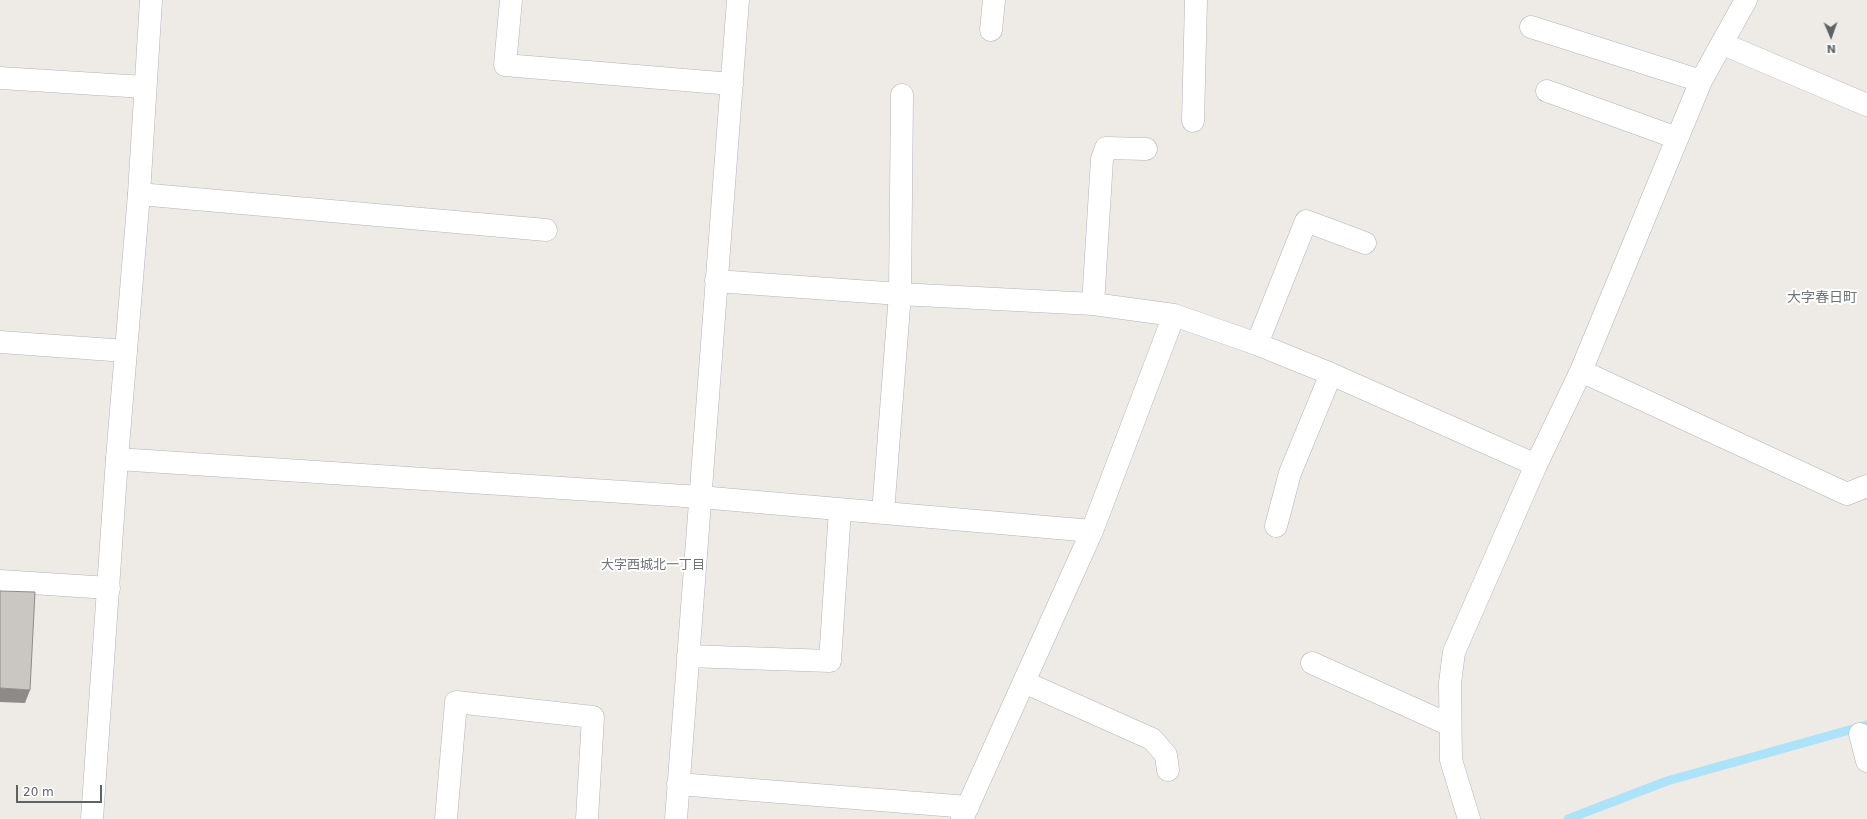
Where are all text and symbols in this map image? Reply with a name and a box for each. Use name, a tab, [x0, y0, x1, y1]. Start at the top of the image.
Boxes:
north arrow	[1811, 16, 1851, 56]
text: N	[1827, 42, 1836, 55]
district label: 大字春日町	[1787, 290, 1857, 306]
district label: 大字西城北一丁目	[601, 558, 705, 574]
scale bar	[18, 777, 104, 803]
text: 20 m	[23, 785, 54, 799]

